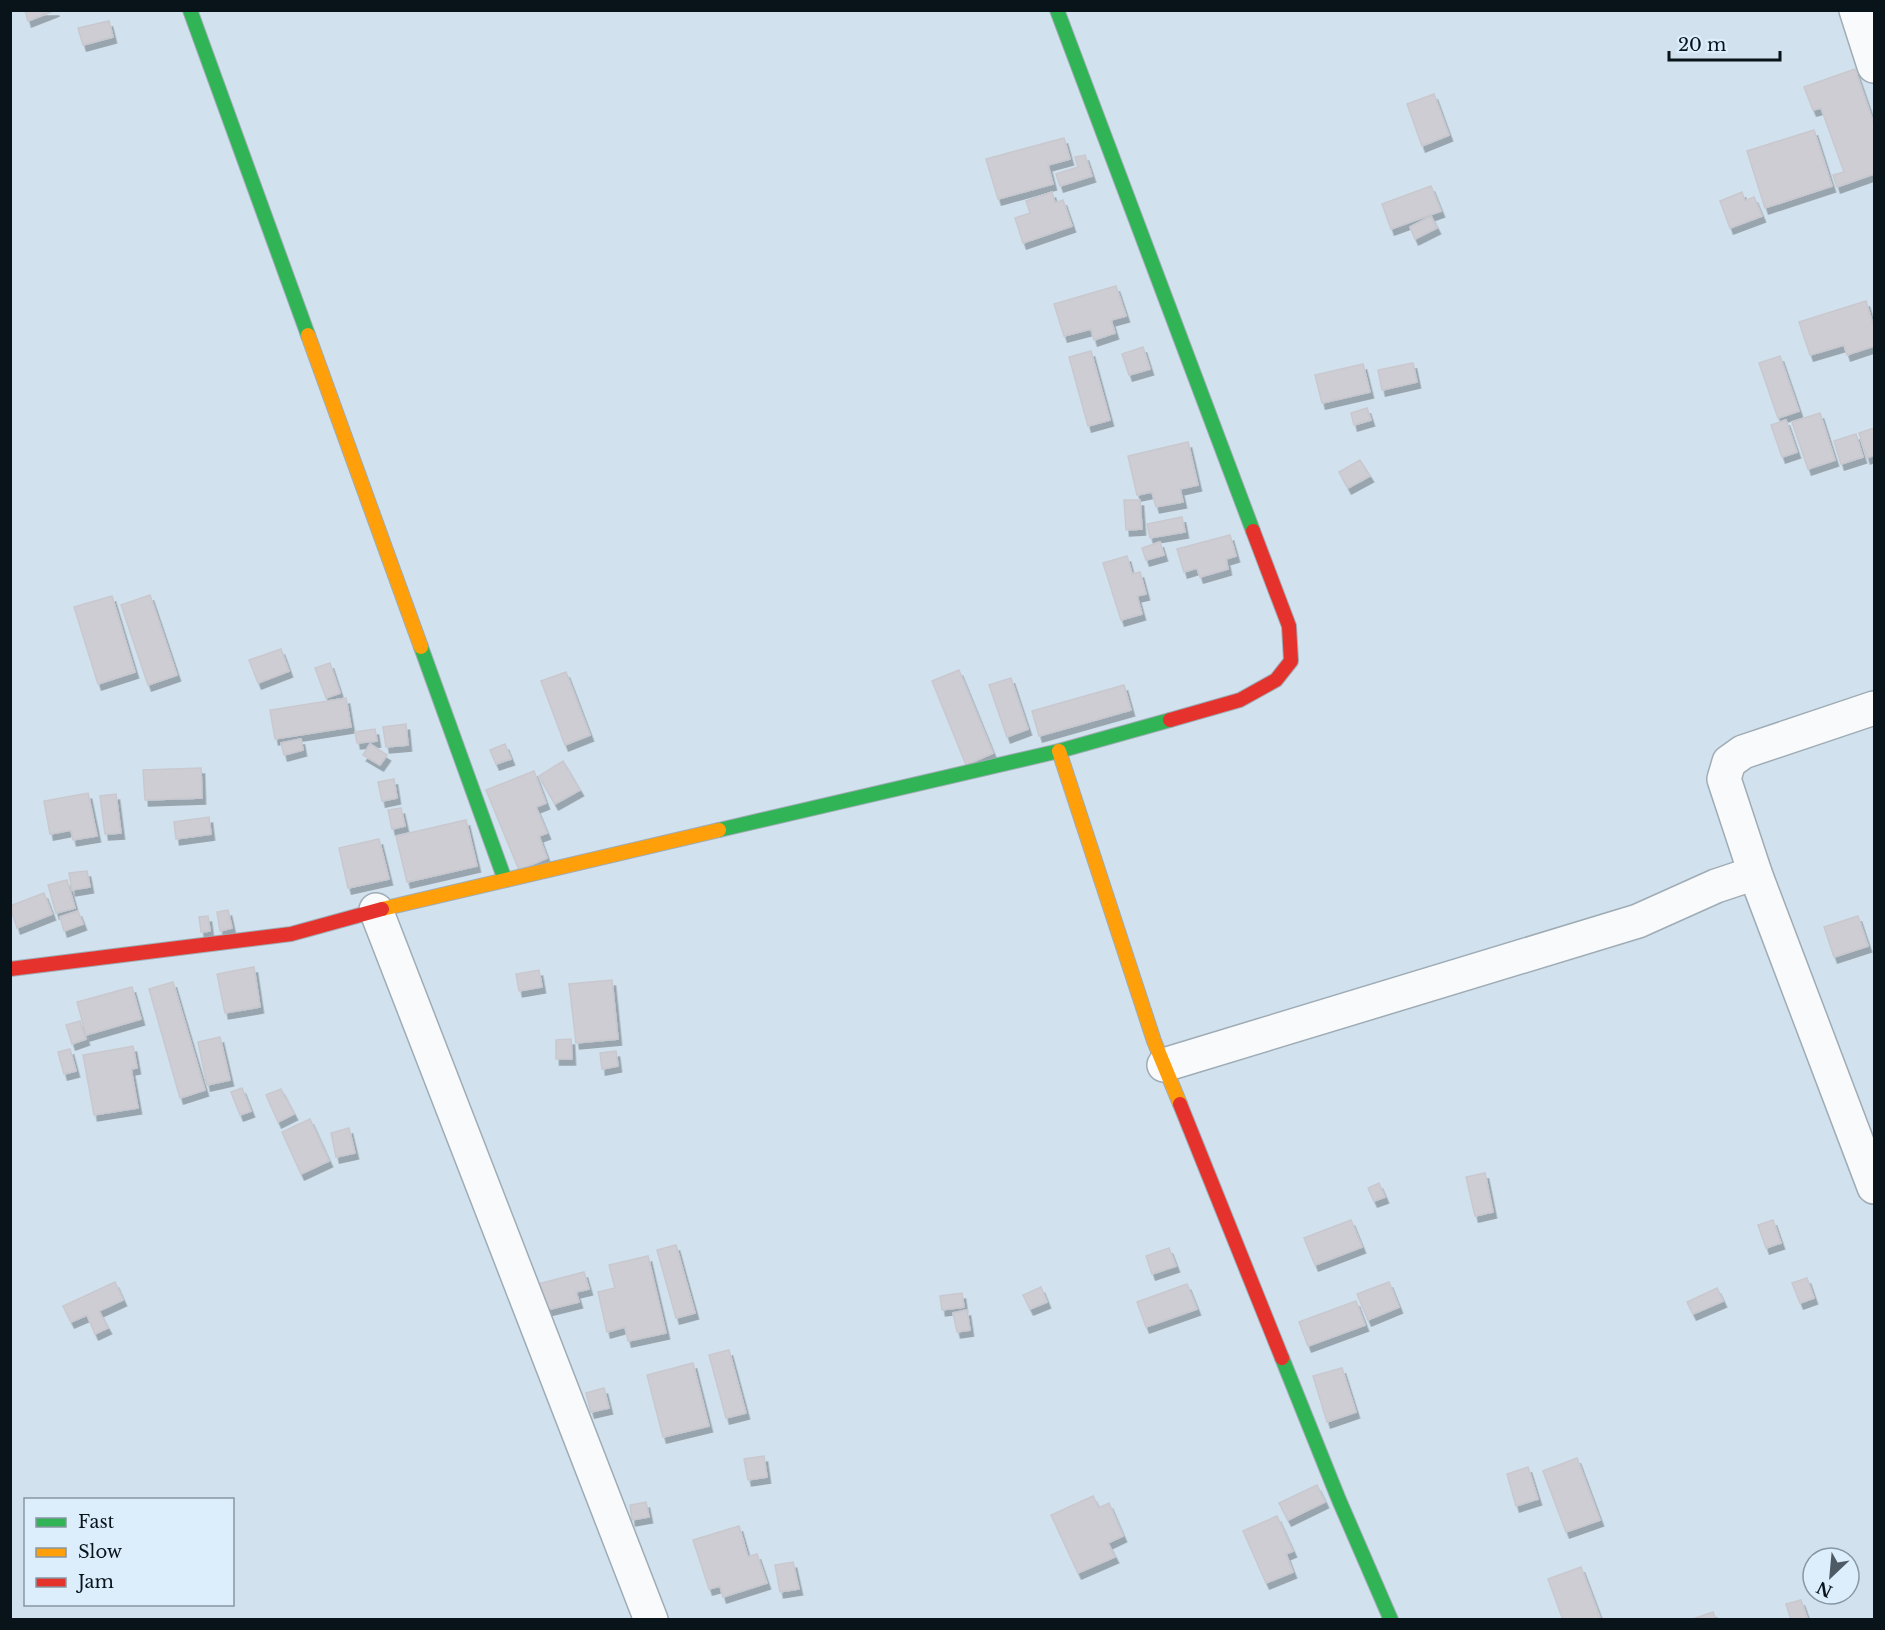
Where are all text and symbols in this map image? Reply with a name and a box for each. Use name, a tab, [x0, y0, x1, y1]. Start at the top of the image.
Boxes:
scale bar	[1669, 24, 1780, 62]
text: 20 m	[1678, 34, 1726, 56]
legend	[24, 1498, 234, 1606]
text: Fast	[78, 1511, 115, 1533]
text: Slow	[78, 1541, 123, 1563]
north arrow	[1801, 1546, 1861, 1606]
text: Jam	[76, 1571, 114, 1593]
text: N	[1813, 1577, 1836, 1602]

